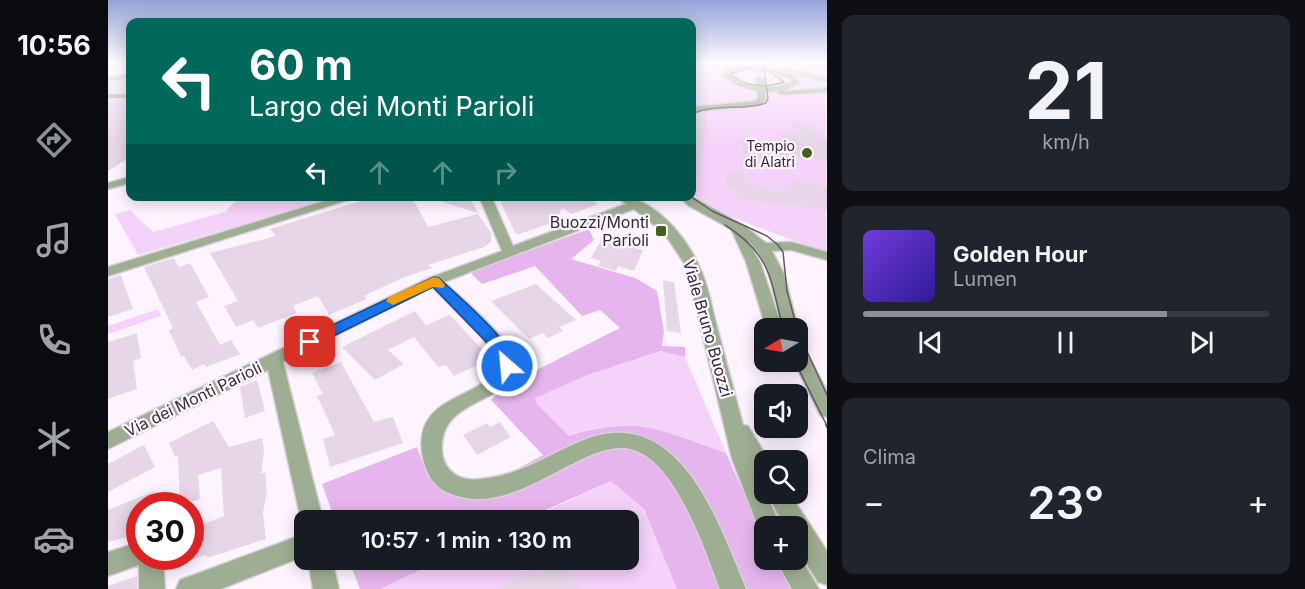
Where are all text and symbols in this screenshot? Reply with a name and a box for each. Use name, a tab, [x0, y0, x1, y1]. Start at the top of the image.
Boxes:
text: 10:56	[17, 29, 91, 62]
text: 60 m	[249, 39, 353, 90]
icon: left	[150, 42, 228, 120]
text: 21	[1025, 43, 1107, 138]
text: Largo dei Monti Parioli	[249, 90, 534, 123]
icon: directions	[33, 119, 75, 161]
text: km/h	[1042, 130, 1090, 154]
place label: Tempio di Alatri	[745, 137, 795, 170]
marker: Tempio di Alatri	[800, 146, 814, 160]
icon: left	[300, 156, 333, 189]
icon: ahead	[363, 156, 396, 189]
icon: ahead	[426, 156, 459, 189]
icon: right	[489, 156, 522, 189]
place label: Buozzi/Monti Parioli	[550, 212, 649, 250]
icon: music	[33, 219, 75, 261]
marker: Buozzi/Monti Parioli	[654, 224, 668, 238]
text: Golden Hour	[953, 241, 1087, 267]
street label: Viale Bruno Buozzi	[679, 257, 737, 399]
text: Lumen	[953, 267, 1017, 291]
pin	[284, 316, 335, 367]
north arrow	[754, 318, 808, 372]
map controls	[754, 318, 808, 570]
icon: phone	[33, 319, 75, 361]
icon: arrive	[293, 325, 326, 358]
icon: previous	[914, 326, 947, 359]
icon: pause	[1049, 326, 1082, 359]
icon: next	[1185, 326, 1218, 359]
position arrow	[475, 334, 539, 398]
street label: Via dei Monti Parioli	[121, 357, 265, 441]
button: sound	[754, 384, 808, 438]
icon: climate	[33, 418, 75, 460]
text: Clima	[863, 445, 916, 469]
button: search	[754, 450, 808, 504]
text: 23°	[1028, 475, 1104, 530]
text: −	[863, 482, 885, 522]
text: +	[1247, 482, 1269, 522]
speed limit sign: 30	[126, 492, 204, 570]
button: +	[754, 516, 808, 570]
icon: car	[33, 518, 75, 560]
text: 10:57 · 1 min · 130 m	[361, 527, 572, 553]

